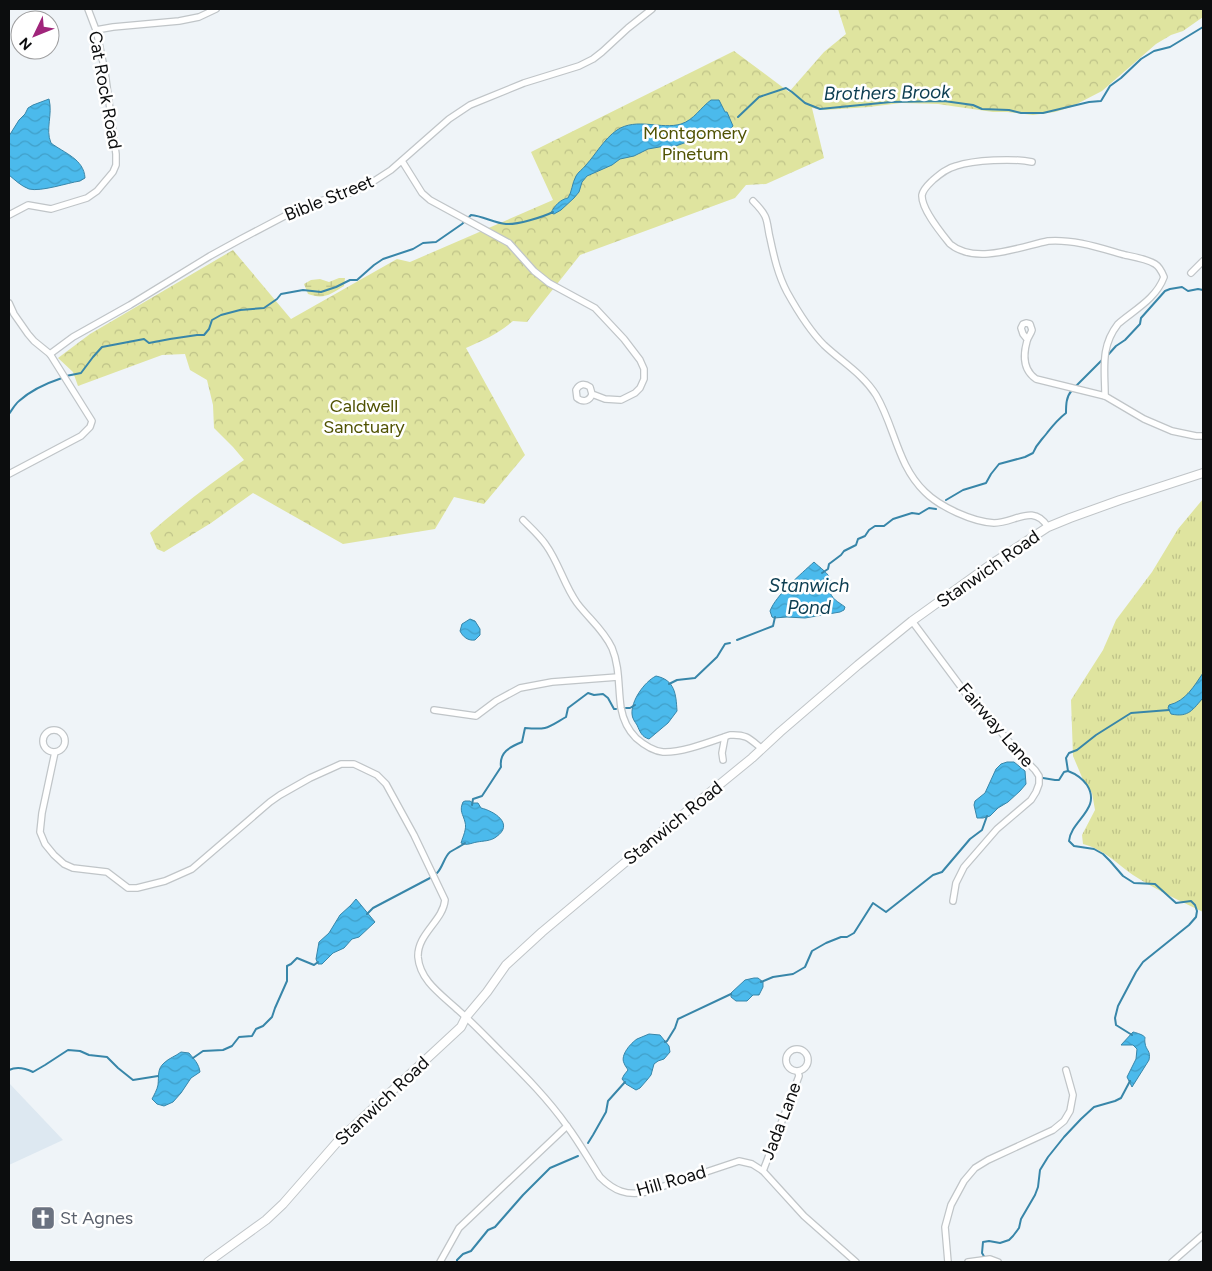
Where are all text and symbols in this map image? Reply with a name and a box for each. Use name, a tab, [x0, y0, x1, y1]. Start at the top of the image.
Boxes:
north arrow	[10, 10, 60, 60]
street label: Cat Rock Road	[84, 29, 126, 151]
text: N	[16, 34, 36, 53]
water label: Brothers Brook	[823, 80, 951, 105]
park label: Montgomery Pinetum	[643, 122, 748, 165]
street label: Bible Street	[281, 170, 377, 226]
park label: Caldwell Sanctuary	[323, 395, 405, 438]
street label: Stanwich Road	[932, 525, 1044, 613]
water label: Stanwich Pond	[769, 574, 850, 619]
street label: Fairway Lane	[953, 678, 1039, 772]
street label: Stanwich Road	[619, 776, 727, 870]
street label: Stanwich Road	[330, 1052, 434, 1150]
street label: Jada Lane	[756, 1079, 806, 1163]
street label: Hill Road	[634, 1161, 708, 1201]
church icon: St Agnes	[30, 1205, 56, 1231]
place label: St Agnes	[60, 1207, 133, 1229]

